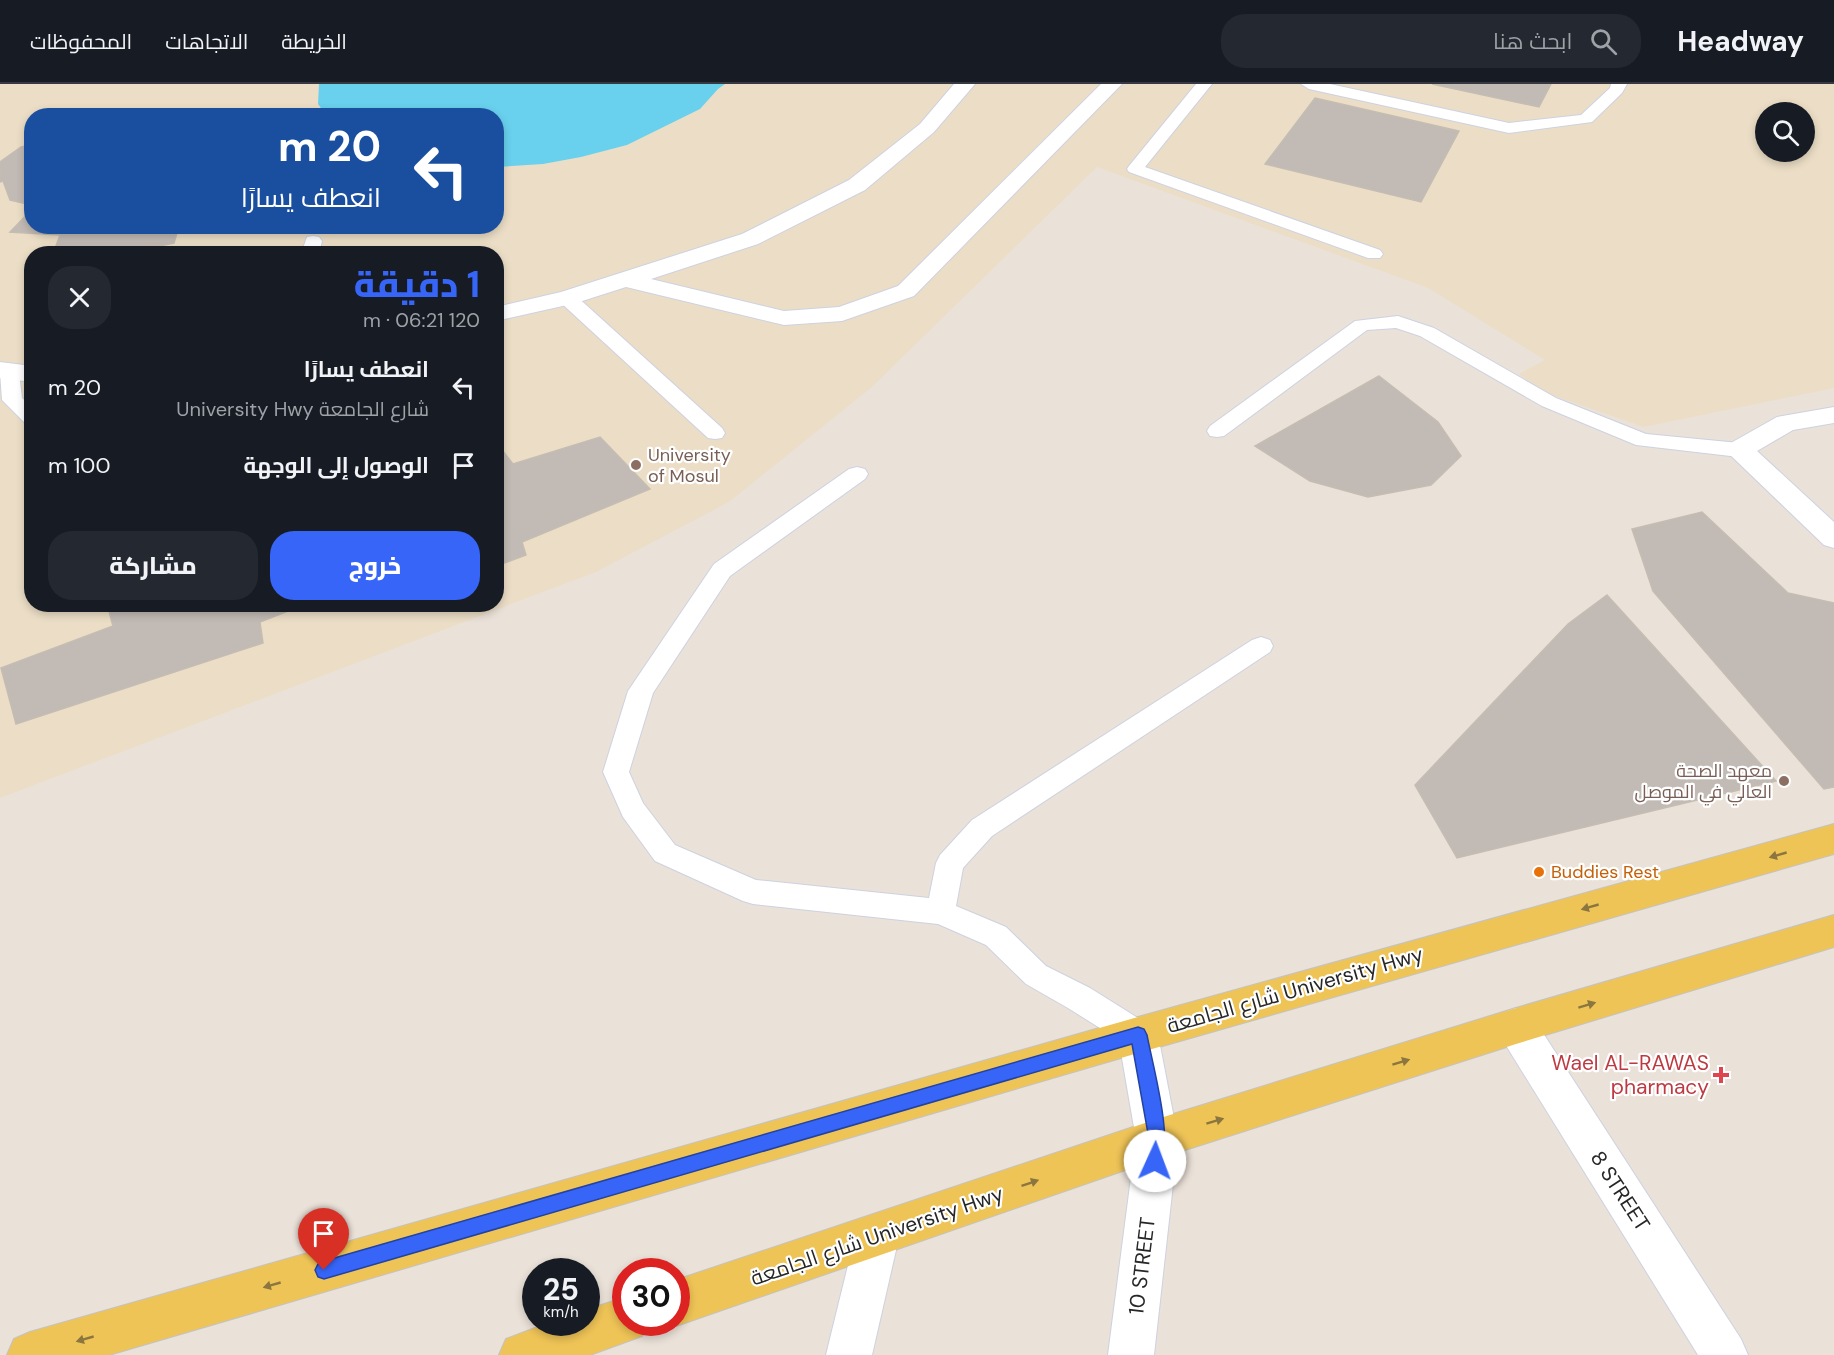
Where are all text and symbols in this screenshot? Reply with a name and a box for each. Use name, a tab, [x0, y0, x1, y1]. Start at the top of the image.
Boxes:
search box	[1221, 14, 1641, 68]
text: Headway	[1677, 23, 1804, 60]
icon: search	[1587, 25, 1620, 58]
text: ابحث هنا	[1493, 27, 1572, 56]
text: المحفوظات	[30, 28, 132, 56]
text: الاتجاهات	[165, 28, 248, 56]
text: الخريطة	[281, 28, 347, 56]
map controls	[1755, 102, 1815, 162]
button: search	[1755, 102, 1815, 162]
text: 20 m	[278, 119, 381, 174]
icon: left	[402, 132, 480, 210]
text: انعطف يسارًا	[241, 180, 381, 215]
text: 1 دقيقة	[354, 261, 480, 308]
button: close	[48, 266, 111, 329]
text: 120 m · 06:21	[363, 307, 480, 333]
text: انعطف يسارًا	[304, 355, 429, 384]
icon: left	[447, 371, 480, 404]
text: 20 m	[48, 373, 101, 402]
text: شارع الجامعة University Hwy	[176, 396, 429, 422]
place label: University of Mosul	[648, 443, 731, 488]
icon: arrive	[447, 449, 480, 482]
text: 100 m	[48, 451, 110, 480]
text: الوصول إلى الوجهة	[243, 451, 429, 480]
marker: University of Mosul	[629, 458, 643, 472]
button: مشاركة	[48, 531, 258, 600]
button: خروج	[270, 531, 480, 600]
place label: معهد الصحة العالي في الموصل	[1635, 759, 1772, 806]
marker: معهد الصحة العالي في الموصل	[1777, 774, 1791, 788]
one-way arrow	[1769, 850, 1787, 860]
place label: Buddies Rest	[1551, 860, 1659, 884]
marker: Buddies Rest	[1532, 865, 1546, 879]
one-way arrow	[1581, 903, 1599, 913]
street label: شارع الجامعة University Hwy	[1164, 940, 1427, 1040]
one-way arrow	[1578, 1000, 1596, 1009]
place label: Wael AL-RAWAS pharmacy	[1551, 1049, 1709, 1101]
one-way arrow	[1392, 1057, 1410, 1066]
marker: Wael AL-RAWAS pharmacy	[1714, 1068, 1728, 1082]
one-way arrow	[1206, 1116, 1224, 1125]
position arrow	[1123, 1129, 1187, 1193]
street label: 8 STREET	[1584, 1146, 1656, 1237]
one-way arrow	[1021, 1178, 1039, 1188]
street label: شارع الجامعة University Hwy	[747, 1179, 1007, 1292]
pin	[298, 1208, 349, 1270]
street label: 10 STREET	[1122, 1215, 1162, 1316]
icon: arrive	[307, 1217, 340, 1250]
speed limit sign: 30	[612, 1258, 690, 1336]
text: 25	[543, 1270, 579, 1309]
one-way arrow	[263, 1281, 281, 1290]
text: km/h	[543, 1302, 579, 1322]
one-way arrow	[76, 1335, 94, 1344]

